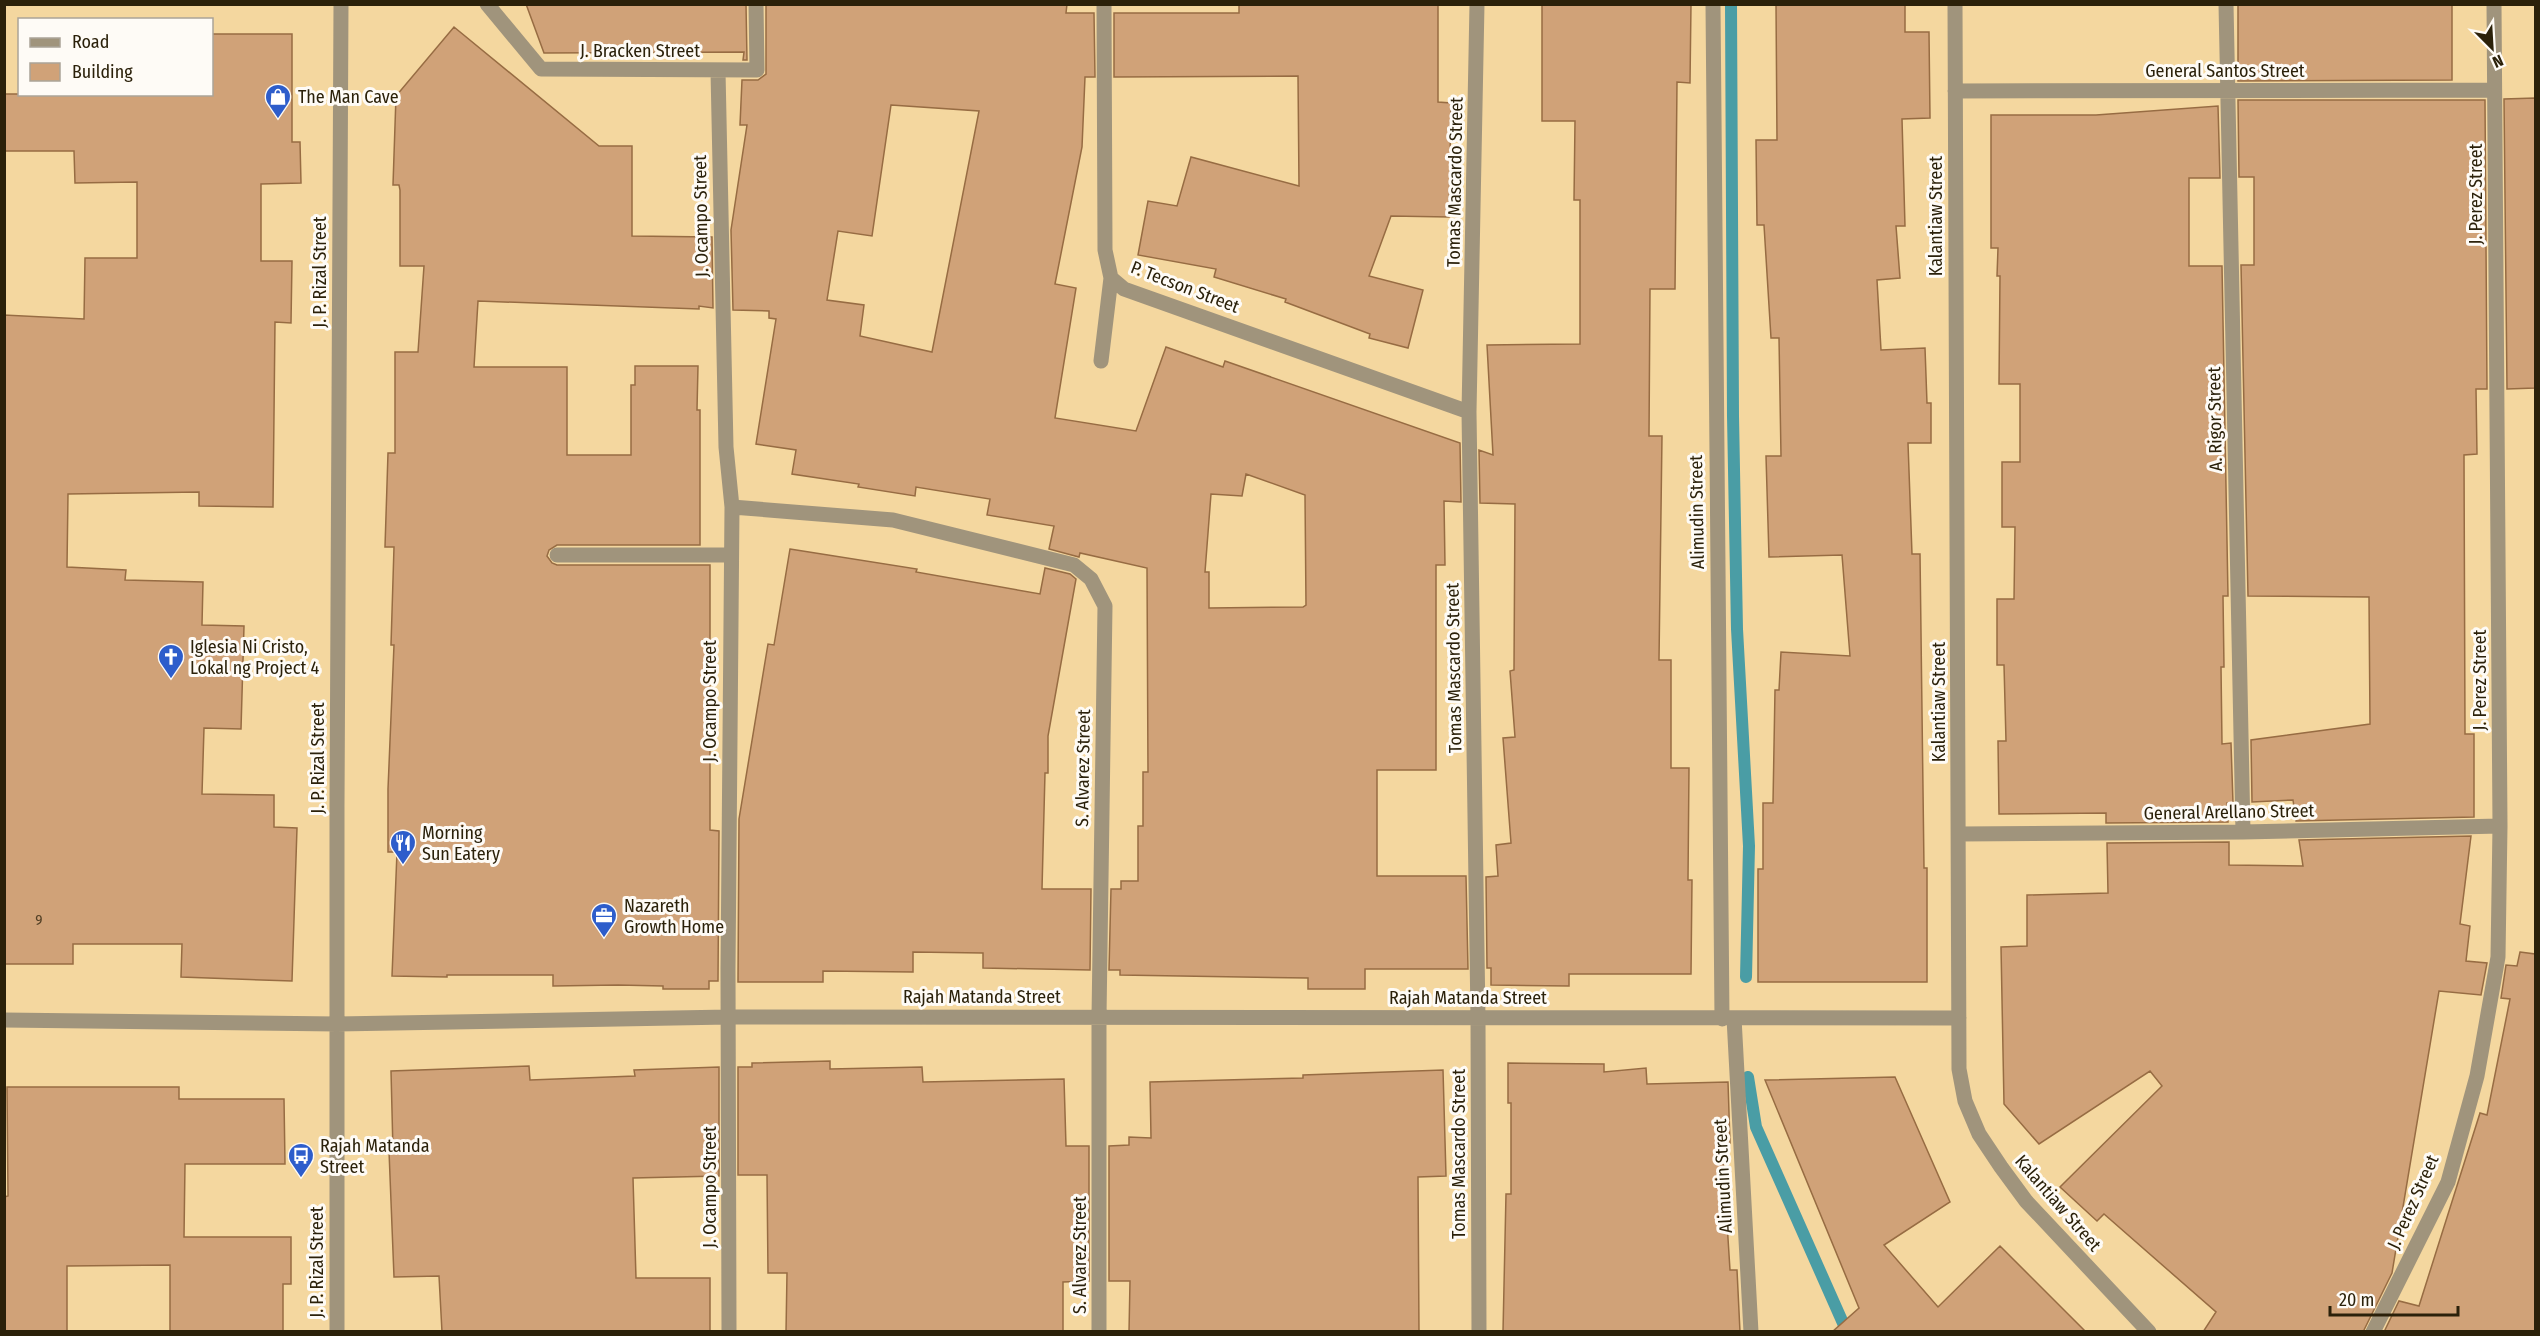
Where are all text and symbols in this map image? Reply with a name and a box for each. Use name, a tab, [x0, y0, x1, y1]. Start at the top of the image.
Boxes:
legend	[18, 18, 213, 96]
north arrow	[2462, 18, 2522, 78]
text: Road	[72, 31, 109, 53]
street label: J. Bracken Street	[580, 40, 700, 62]
text: N	[2490, 51, 2506, 72]
street label: General Santos Street	[2145, 60, 2305, 82]
text: Building	[72, 61, 133, 83]
shop icon: The Man Cave	[263, 82, 293, 120]
place label: The Man Cave	[298, 86, 399, 108]
street label: Tomas Mascardo Street	[1443, 97, 1467, 267]
street label: J. Perez Street	[2465, 143, 2487, 244]
street label: J. Ocampo Street	[689, 155, 713, 277]
street label: Kalantiaw Street	[1925, 156, 1947, 276]
street label: J. P. Rizal Street	[309, 216, 331, 328]
street label: P. Tecson Street	[1128, 256, 1242, 318]
street label: A. Rigor Street	[2203, 367, 2227, 471]
street label: Alimudin Street	[1685, 455, 1709, 569]
street label: Tomas Mascardo Street	[1442, 583, 1466, 753]
street label: J. Perez Street	[2469, 629, 2491, 730]
place label: Iglesia Ni Cristo, Lokal ng Project 4	[190, 636, 320, 679]
street label: J. Ocampo Street	[699, 640, 721, 762]
church icon: Iglesia Ni Cristo, Lokal ng Project 4	[156, 642, 186, 680]
street label: Kalantiaw Street	[1928, 642, 1950, 762]
street label: J. P. Rizal Street	[307, 702, 329, 814]
street label: S. Alvarez Street	[1071, 709, 1095, 827]
street label: General Arellano Street	[2143, 800, 2315, 824]
place label: Morning Sun Eatery	[422, 822, 500, 865]
restaurant icon: Morning Sun Eatery	[388, 828, 418, 866]
place label: Nazareth Growth Home	[624, 895, 724, 938]
office icon: Nazareth Growth Home	[589, 901, 619, 939]
house number: 9	[35, 911, 43, 929]
street label: Rajah Matanda Street	[903, 986, 1061, 1008]
street label: Rajah Matanda Street	[1389, 987, 1547, 1009]
street label: Tomas Mascardo Street	[1448, 1069, 1470, 1239]
street label: Alimudin Street	[1709, 1118, 1737, 1234]
street label: J. Ocampo Street	[699, 1126, 721, 1248]
place label: Rajah Matanda Street	[320, 1135, 430, 1178]
bus stop icon: Rajah Matanda Street	[286, 1141, 316, 1179]
street label: Kalantiaw Street	[2010, 1150, 2106, 1256]
street label: J. Perez Street	[2382, 1151, 2444, 1253]
street label: S. Alvarez Street	[1069, 1196, 1091, 1314]
street label: J. P. Rizal Street	[306, 1206, 328, 1318]
scale bar	[2330, 1279, 2458, 1317]
text: 20 m	[2339, 1289, 2374, 1311]

